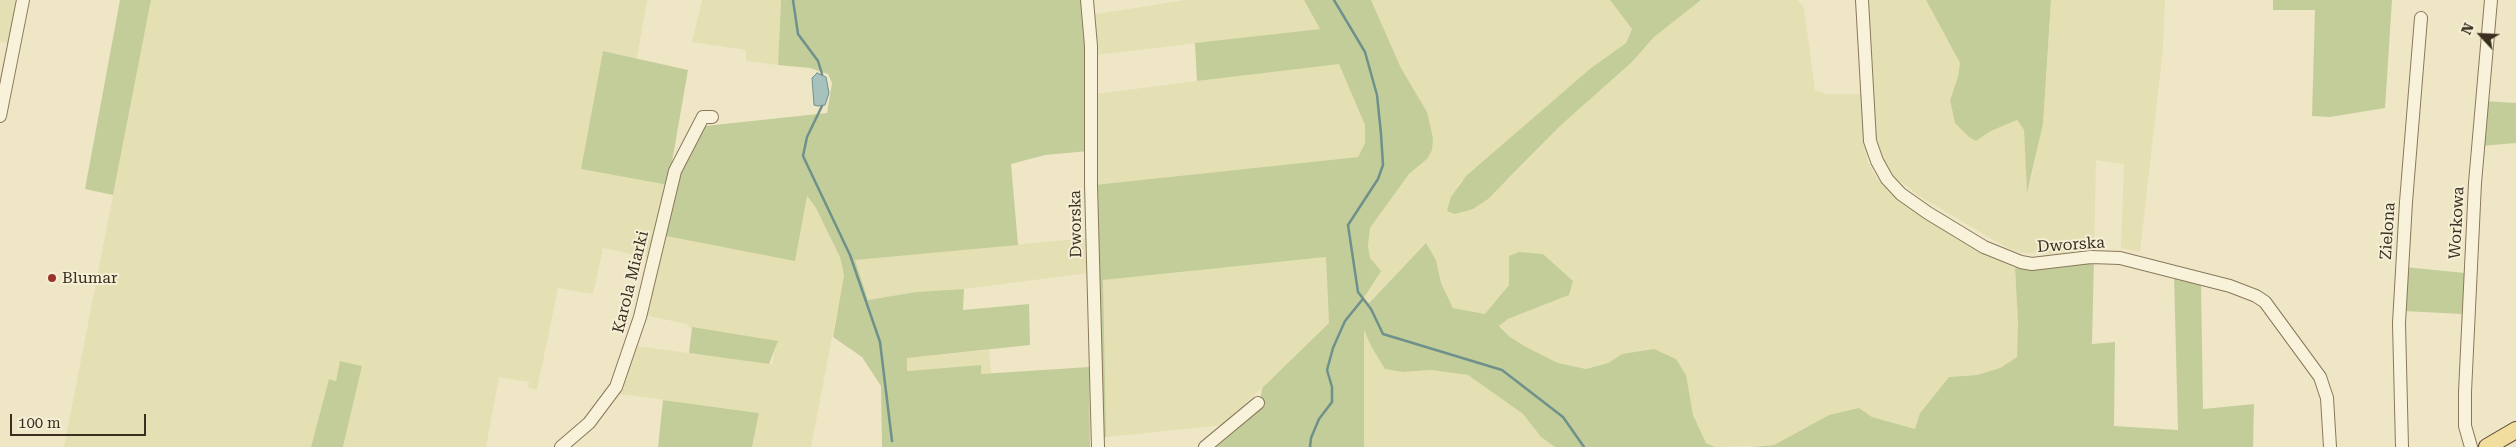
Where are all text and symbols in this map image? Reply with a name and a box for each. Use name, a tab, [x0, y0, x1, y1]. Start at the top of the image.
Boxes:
north arrow	[2456, 10, 2506, 60]
text: N	[2458, 20, 2477, 37]
street label: Workowa	[2446, 186, 2468, 260]
street label: Dworska	[1066, 190, 1086, 258]
street label: Zielona	[2376, 202, 2400, 260]
street label: Karola Miarki	[609, 229, 653, 335]
street label: Dworska	[2037, 233, 2105, 257]
place label: Blumar	[62, 268, 117, 288]
marker: Blumar	[46, 272, 58, 284]
scale bar	[12, 404, 149, 436]
text: 100 m	[18, 414, 61, 432]

